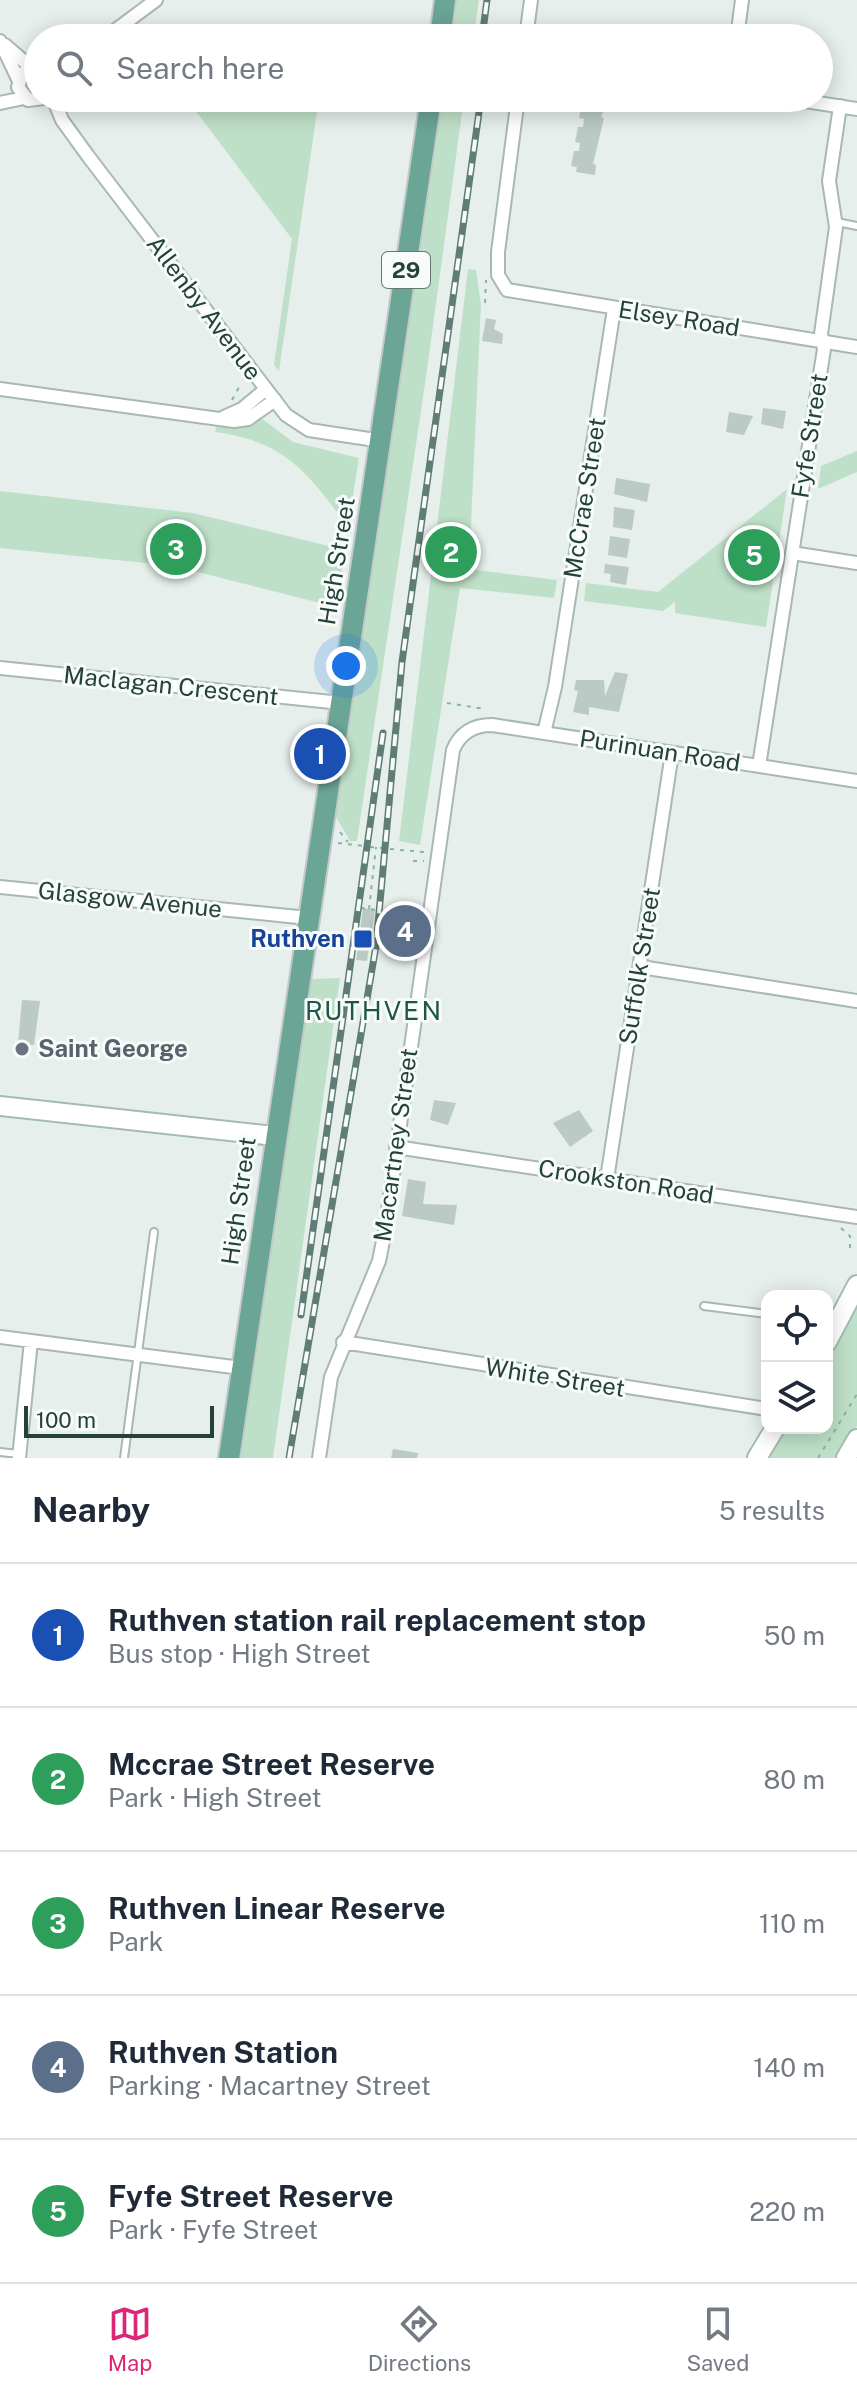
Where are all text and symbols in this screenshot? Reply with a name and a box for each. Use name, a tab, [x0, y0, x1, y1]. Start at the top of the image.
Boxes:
search box	[24, 24, 833, 112]
icon: search	[52, 46, 96, 90]
text: Search here	[116, 50, 284, 86]
street label: Allenby Avenue	[141, 230, 268, 385]
road number: 29	[382, 252, 430, 288]
street label: Elsey Road	[616, 295, 742, 341]
street label: Fyfe Street	[785, 372, 833, 500]
street label: McCrae Street	[557, 416, 611, 580]
street label: High Street	[312, 495, 360, 627]
pin: 3	[150, 519, 202, 579]
pin: 2	[425, 522, 477, 582]
pin: 5	[728, 525, 780, 585]
your location	[326, 646, 366, 686]
street label: Maclagan Crescent	[62, 660, 280, 710]
street label: Purinuan Road	[578, 723, 743, 777]
pin: 1	[294, 724, 346, 784]
street label: Glasgow Avenue	[37, 875, 223, 923]
street label: Suffolk Street	[613, 885, 665, 1046]
pin: 4	[379, 901, 431, 961]
place label: Ruthven	[250, 924, 345, 952]
marker: Ruthven	[352, 928, 374, 950]
district label: RUTHVEN	[305, 995, 443, 1026]
place label: Saint George	[38, 1034, 188, 1062]
marker: Saint George	[13, 1040, 31, 1058]
street label: Macartney Street	[368, 1046, 422, 1243]
street label: High Street	[215, 1135, 261, 1267]
street label: Crookston Road	[537, 1153, 716, 1209]
map controls	[761, 1290, 833, 1434]
button: locate	[761, 1290, 833, 1362]
street label: White Street	[483, 1352, 627, 1402]
button: layers	[761, 1362, 833, 1434]
scale bar	[24, 1402, 214, 1438]
text: 100 m	[36, 1407, 96, 1433]
text: Nearby	[32, 1490, 150, 1530]
text: 5 results	[719, 1495, 825, 1526]
text: Ruthven station rail replacement stop	[108, 1602, 646, 1638]
text: 1	[52, 1620, 64, 1651]
text: 50 m	[764, 1620, 825, 1651]
text: Bus stop · High Street	[108, 1638, 371, 1669]
text: Mccrae Street Reserve	[108, 1746, 435, 1782]
text: 2	[50, 1764, 66, 1795]
text: 80 m	[764, 1764, 825, 1795]
text: Park · High Street	[108, 1782, 322, 1813]
text: Ruthven Linear Reserve	[108, 1890, 446, 1926]
text: 3	[49, 1908, 67, 1939]
text: 110 m	[759, 1908, 825, 1939]
text: Park	[108, 1926, 163, 1957]
text: Ruthven Station	[108, 2034, 338, 2070]
text: 4	[49, 2052, 67, 2083]
text: 140 m	[753, 2052, 825, 2083]
text: Parking · Macartney Street	[108, 2070, 431, 2101]
text: Fyfe Street Reserve	[108, 2178, 394, 2214]
text: 5	[49, 2196, 67, 2227]
text: 220 m	[749, 2196, 825, 2227]
text: Park · Fyfe Street	[108, 2214, 318, 2245]
tab: Map	[108, 2302, 152, 2376]
tab: Directions	[368, 2302, 471, 2376]
tab: Saved	[686, 2302, 749, 2376]

